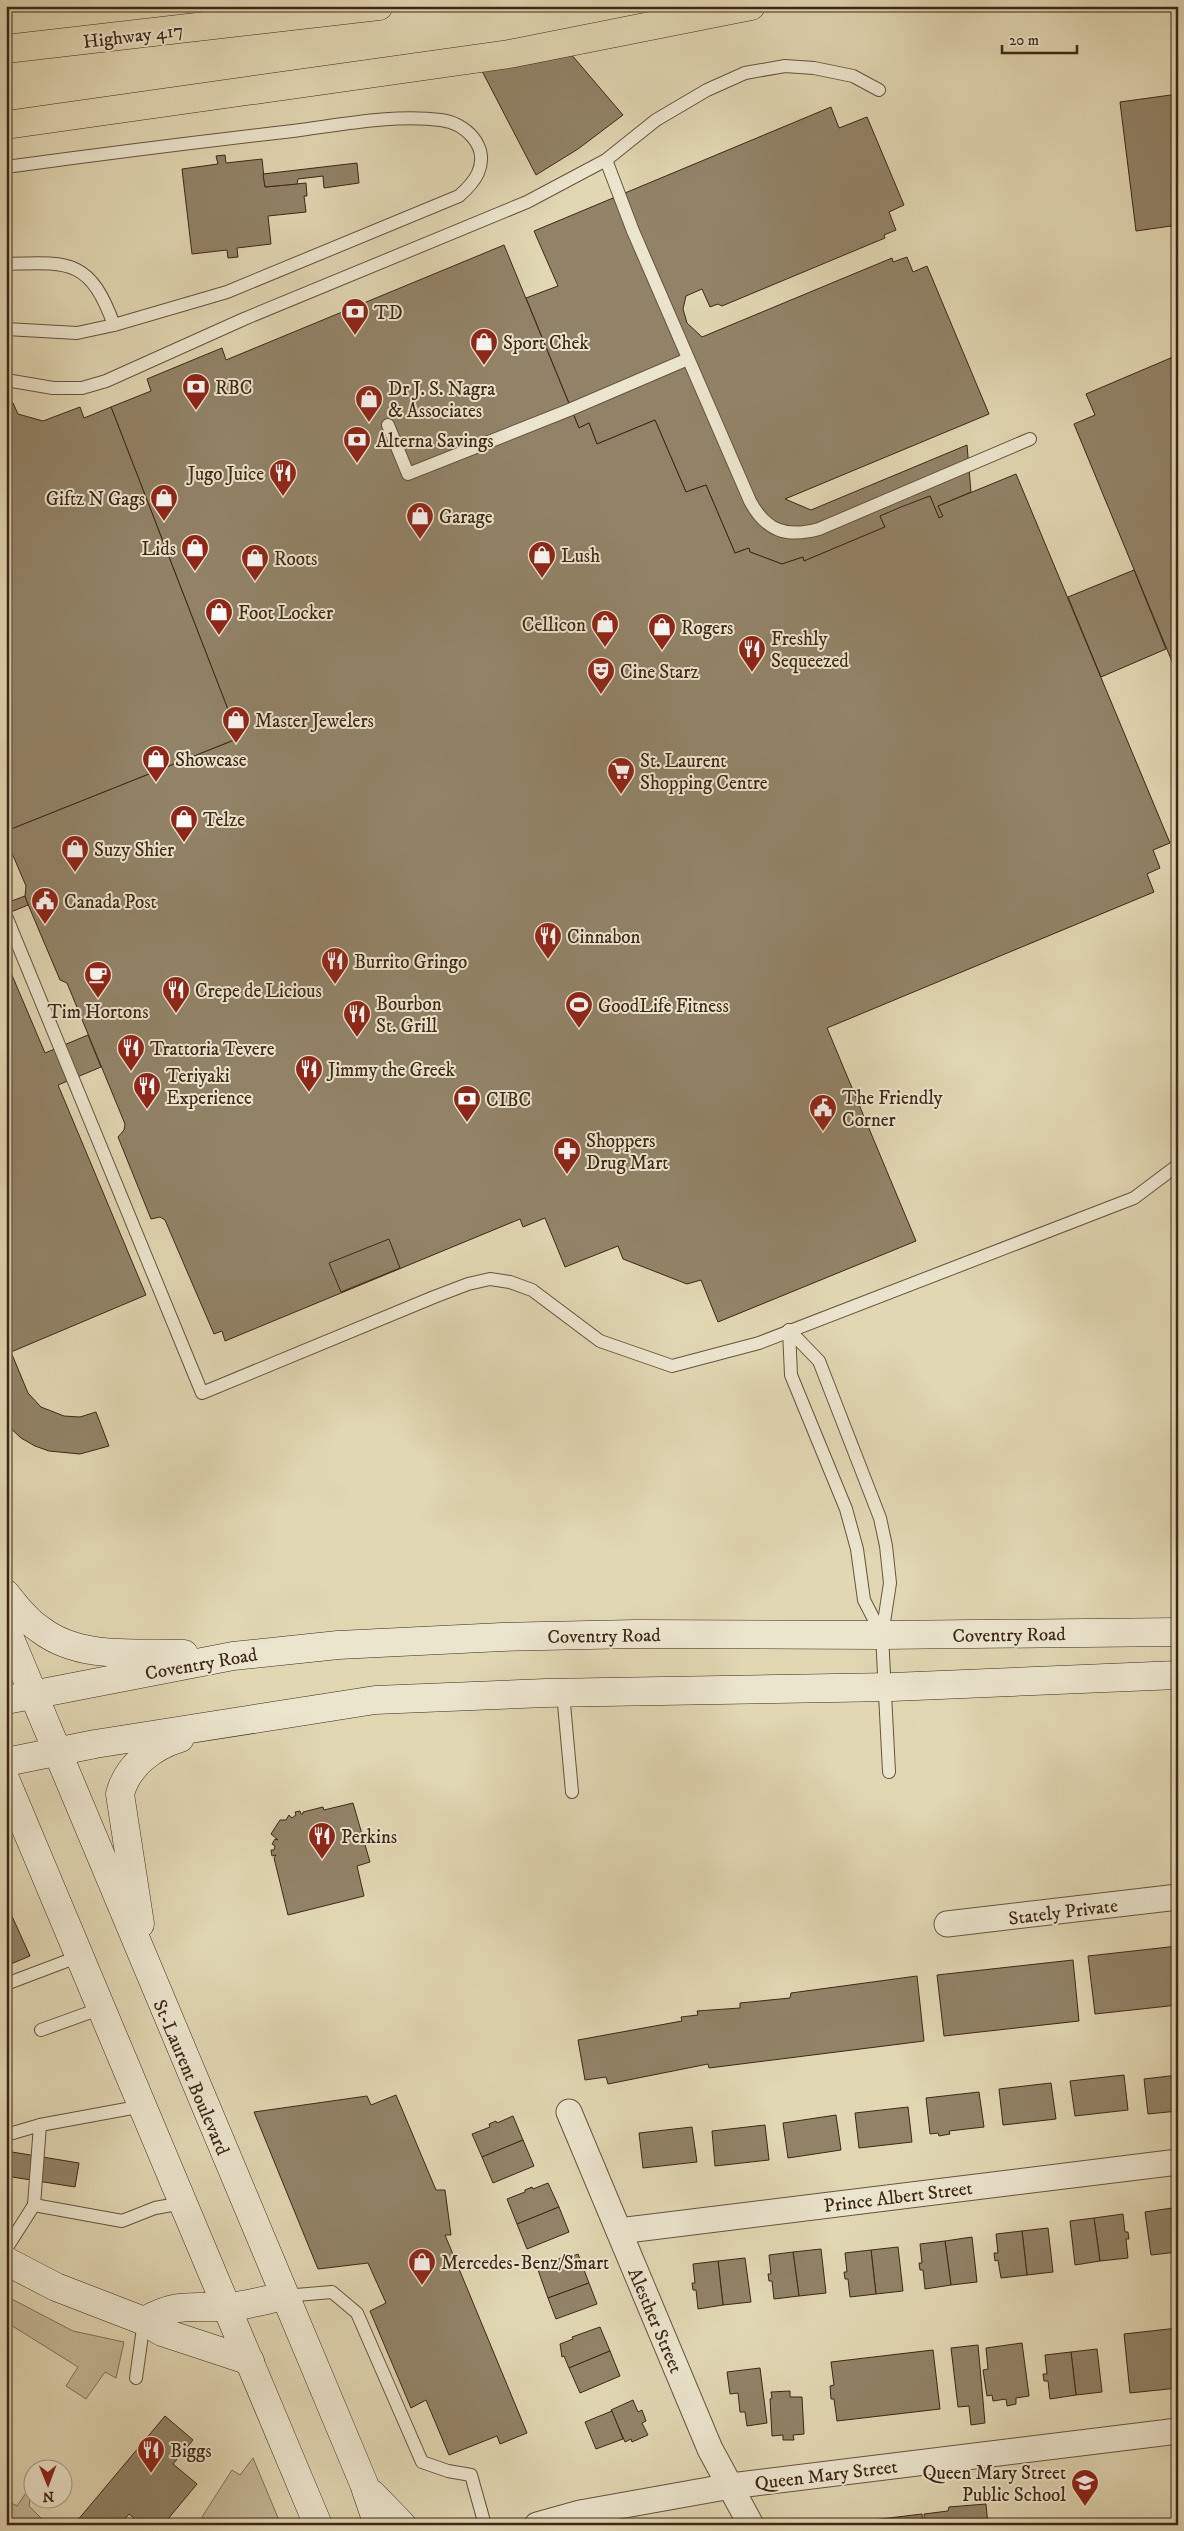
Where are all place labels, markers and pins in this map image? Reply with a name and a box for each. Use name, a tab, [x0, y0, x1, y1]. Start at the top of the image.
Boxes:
bank icon: TD	[340, 297, 370, 336]
place label: TD	[374, 302, 403, 325]
shop icon: Sport Chek	[469, 327, 499, 366]
place label: Sport Chek	[503, 332, 589, 355]
bank icon: RBC	[181, 372, 211, 411]
place label: RBC	[215, 377, 252, 400]
place label: Dr J. S. Nagra & Associates	[388, 378, 495, 423]
shop icon: Dr J. S. Nagra & Associates	[354, 384, 384, 423]
bank icon: Alterna Savings	[342, 425, 372, 464]
place label: Alterna Savings	[376, 430, 494, 453]
restaurant icon: Jugo Juice	[268, 458, 298, 497]
place label: Jugo Juice	[186, 463, 264, 486]
shop icon: Giftz N Gags	[149, 483, 179, 522]
place label: Giftz N Gags	[46, 488, 145, 511]
shop icon: Garage	[405, 501, 435, 540]
place label: Garage	[439, 506, 493, 529]
shop icon: Lids	[180, 533, 210, 572]
place label: Lids	[142, 538, 176, 561]
shop icon: Lush	[527, 540, 557, 579]
shop icon: Roots	[240, 543, 270, 582]
place label: Lush	[561, 545, 600, 568]
place label: Roots	[274, 548, 317, 571]
shop icon: Foot Locker	[204, 597, 234, 636]
place label: Foot Locker	[238, 602, 333, 625]
shop icon: Cellicon	[590, 609, 620, 648]
shop icon: Rogers	[647, 612, 677, 651]
place label: Cellicon	[522, 614, 586, 637]
place label: Rogers	[681, 617, 733, 640]
place label: Freshly Sequeezed	[771, 628, 849, 674]
restaurant icon: Freshly Sequeezed	[737, 634, 767, 673]
theatre icon: Cine Starz	[586, 656, 616, 695]
place label: Cine Starz	[620, 661, 699, 684]
shop icon: Master Jewelers	[221, 705, 251, 744]
place label: Master Jewelers	[255, 710, 374, 733]
shop icon: Showcase	[141, 744, 171, 783]
place label: Showcase	[175, 749, 247, 772]
place label: St. Laurent Shopping Centre	[640, 750, 768, 795]
supermarket icon: St. Laurent Shopping Centre	[606, 756, 636, 795]
shop icon: Telze	[169, 804, 199, 843]
place label: Telze	[203, 809, 245, 832]
shop icon: Suzy Shier	[60, 834, 90, 873]
place label: Suzy Shier	[94, 839, 174, 862]
public building icon: Canada Post	[30, 886, 60, 925]
place label: Canada Post	[64, 891, 157, 914]
restaurant icon: Cinnabon	[533, 921, 563, 960]
place label: Cinnabon	[567, 926, 641, 949]
restaurant icon: Burrito Gringo	[320, 946, 350, 985]
place label: Burrito Gringo	[354, 951, 467, 974]
cafe icon: Tim Hortons	[83, 960, 113, 999]
restaurant icon: Crepe de Licious	[161, 975, 191, 1014]
place label: Crepe de Licious	[195, 980, 322, 1003]
sports icon: GoodLife Fitness	[564, 990, 594, 1029]
place label: Bourbon St. Grill	[376, 993, 442, 1038]
place label: GoodLife Fitness	[598, 995, 729, 1018]
restaurant icon: Bourbon St. Grill	[342, 999, 372, 1038]
place label: Tim Hortons	[47, 1001, 149, 1024]
restaurant icon: Trattoria Tevere	[116, 1033, 146, 1072]
place label: Trattoria Tevere	[150, 1038, 275, 1061]
restaurant icon: Jimmy the Greek	[294, 1054, 324, 1093]
place label: Jimmy the Greek	[326, 1059, 456, 1082]
place label: Teriyaki Experience	[166, 1065, 252, 1110]
restaurant icon: Teriyaki Experience	[132, 1071, 162, 1110]
bank icon: CIBC	[452, 1084, 482, 1123]
place label: The Friendly Corner	[842, 1087, 944, 1132]
place label: CIBC	[486, 1089, 531, 1112]
public building icon: The Friendly Corner	[808, 1093, 838, 1132]
place label: Shoppers Drug Mart	[586, 1130, 668, 1175]
pharmacy icon: Shoppers Drug Mart	[552, 1136, 582, 1175]
restaurant icon: Perkins	[307, 1821, 337, 1860]
place label: Perkins	[341, 1826, 397, 1849]
shop icon: Mercedes-Benz/Smart	[407, 2247, 437, 2286]
place label: Mercedes-Benz/Smart	[441, 2252, 609, 2275]
restaurant icon: Biggs	[136, 2435, 166, 2474]
place label: Biggs	[170, 2440, 212, 2463]
place label: Queen Mary Street Public School	[922, 2462, 1066, 2507]
school or university icon: Queen Mary Street Public School	[1070, 2468, 1100, 2507]

